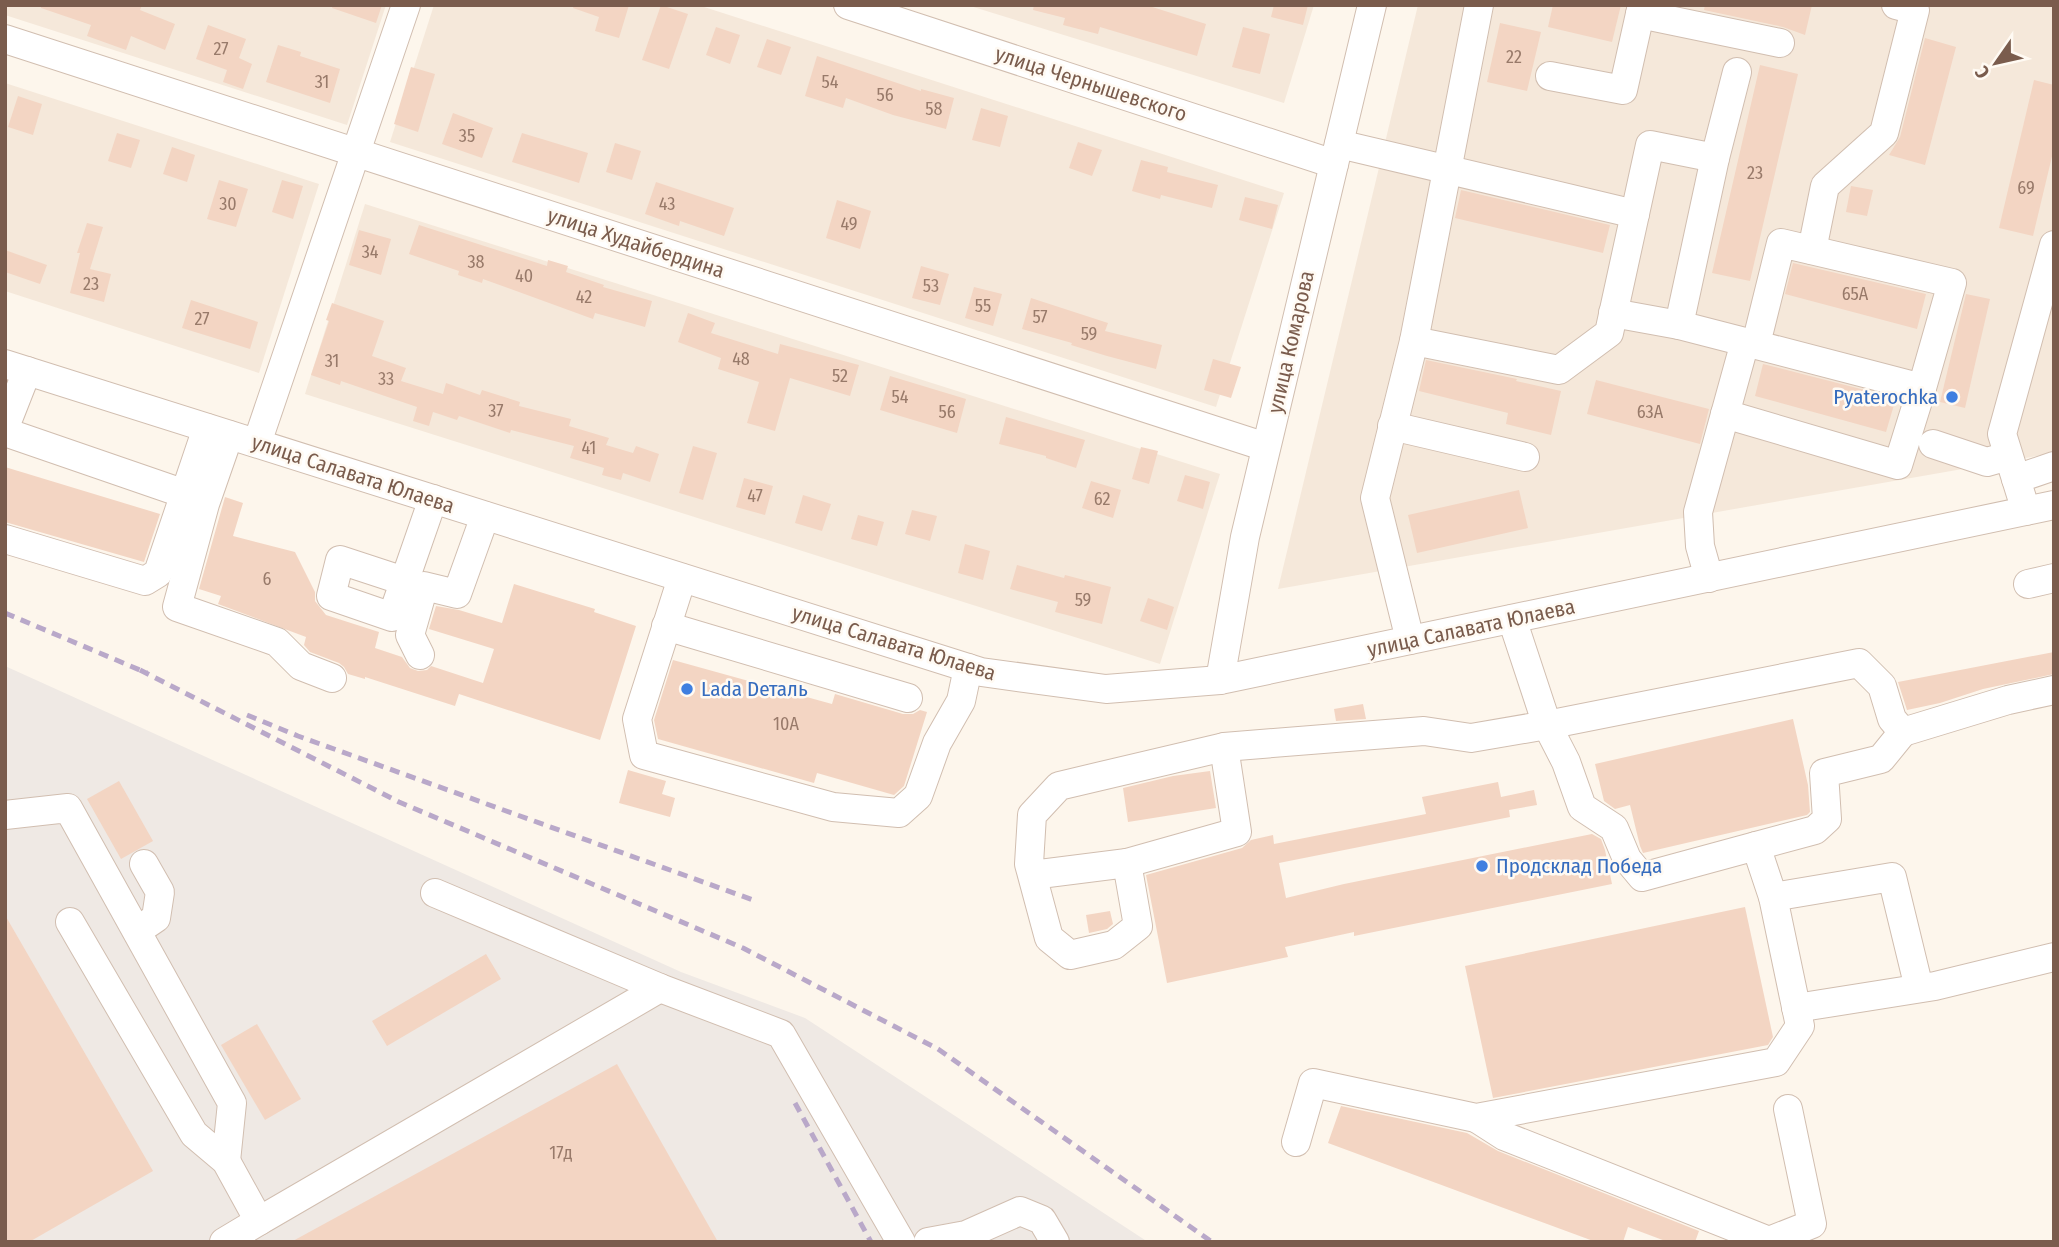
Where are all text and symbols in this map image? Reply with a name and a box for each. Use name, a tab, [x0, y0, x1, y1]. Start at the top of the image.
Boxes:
north arrow	[1961, 28, 2031, 98]
house number: 27	[213, 38, 229, 60]
street label: улица Чернышевского	[992, 41, 1190, 127]
house number: 22	[1506, 46, 1522, 68]
text: С	[1970, 62, 1995, 83]
house number: 31	[315, 71, 329, 93]
house number: 54	[822, 71, 839, 93]
house number: 56	[876, 84, 894, 106]
house number: 58	[925, 98, 943, 120]
house number: 35	[459, 125, 475, 147]
house number: 23	[1747, 162, 1763, 184]
house number: 69	[2017, 177, 2035, 199]
house number: 30	[219, 193, 237, 215]
house number: 43	[659, 193, 675, 215]
street label: улица Худайбердина	[544, 202, 728, 284]
house number: 49	[840, 213, 858, 235]
house number: 34	[362, 241, 379, 263]
house number: 38	[467, 251, 485, 273]
house number: 40	[515, 265, 533, 287]
street label: улица Комарова	[1262, 268, 1320, 416]
house number: 23	[83, 273, 99, 295]
house number: 53	[923, 275, 939, 297]
house number: 65А	[1842, 283, 1869, 305]
house number: 42	[576, 286, 592, 308]
house number: 55	[975, 295, 991, 317]
house number: 57	[1032, 306, 1048, 328]
house number: 27	[194, 308, 210, 330]
house number: 59	[1081, 323, 1097, 345]
house number: 48	[732, 348, 750, 370]
house number: 31	[325, 350, 339, 372]
house number: 52	[832, 365, 848, 387]
house number: 33	[378, 368, 394, 390]
place label: Pyaterochka	[1833, 384, 1938, 410]
house number: 54	[892, 386, 909, 408]
marker: Pyaterochka	[1944, 389, 1960, 405]
house number: 37	[488, 400, 504, 422]
house number: 56	[938, 401, 956, 423]
house number: 63А	[1637, 401, 1664, 423]
street label: улица Салавата Юлаева	[248, 429, 458, 519]
house number: 41	[582, 437, 596, 459]
house number: 47	[747, 485, 763, 507]
house number: 62	[1094, 488, 1110, 510]
house number: 6	[263, 568, 272, 590]
house number: 59	[1075, 589, 1091, 611]
street label: улица Салавата Юлаева	[1365, 593, 1577, 663]
street label: улица Салавата Юлаева	[789, 600, 999, 686]
place label: Lada Dеталь	[701, 676, 808, 702]
marker: Lada Dеталь	[679, 681, 695, 697]
house number: 10А	[773, 713, 799, 735]
place label: Продсклад Победа	[1496, 853, 1662, 879]
marker: Продсклад Победа	[1474, 858, 1490, 874]
house number: 17д	[549, 1142, 573, 1164]

